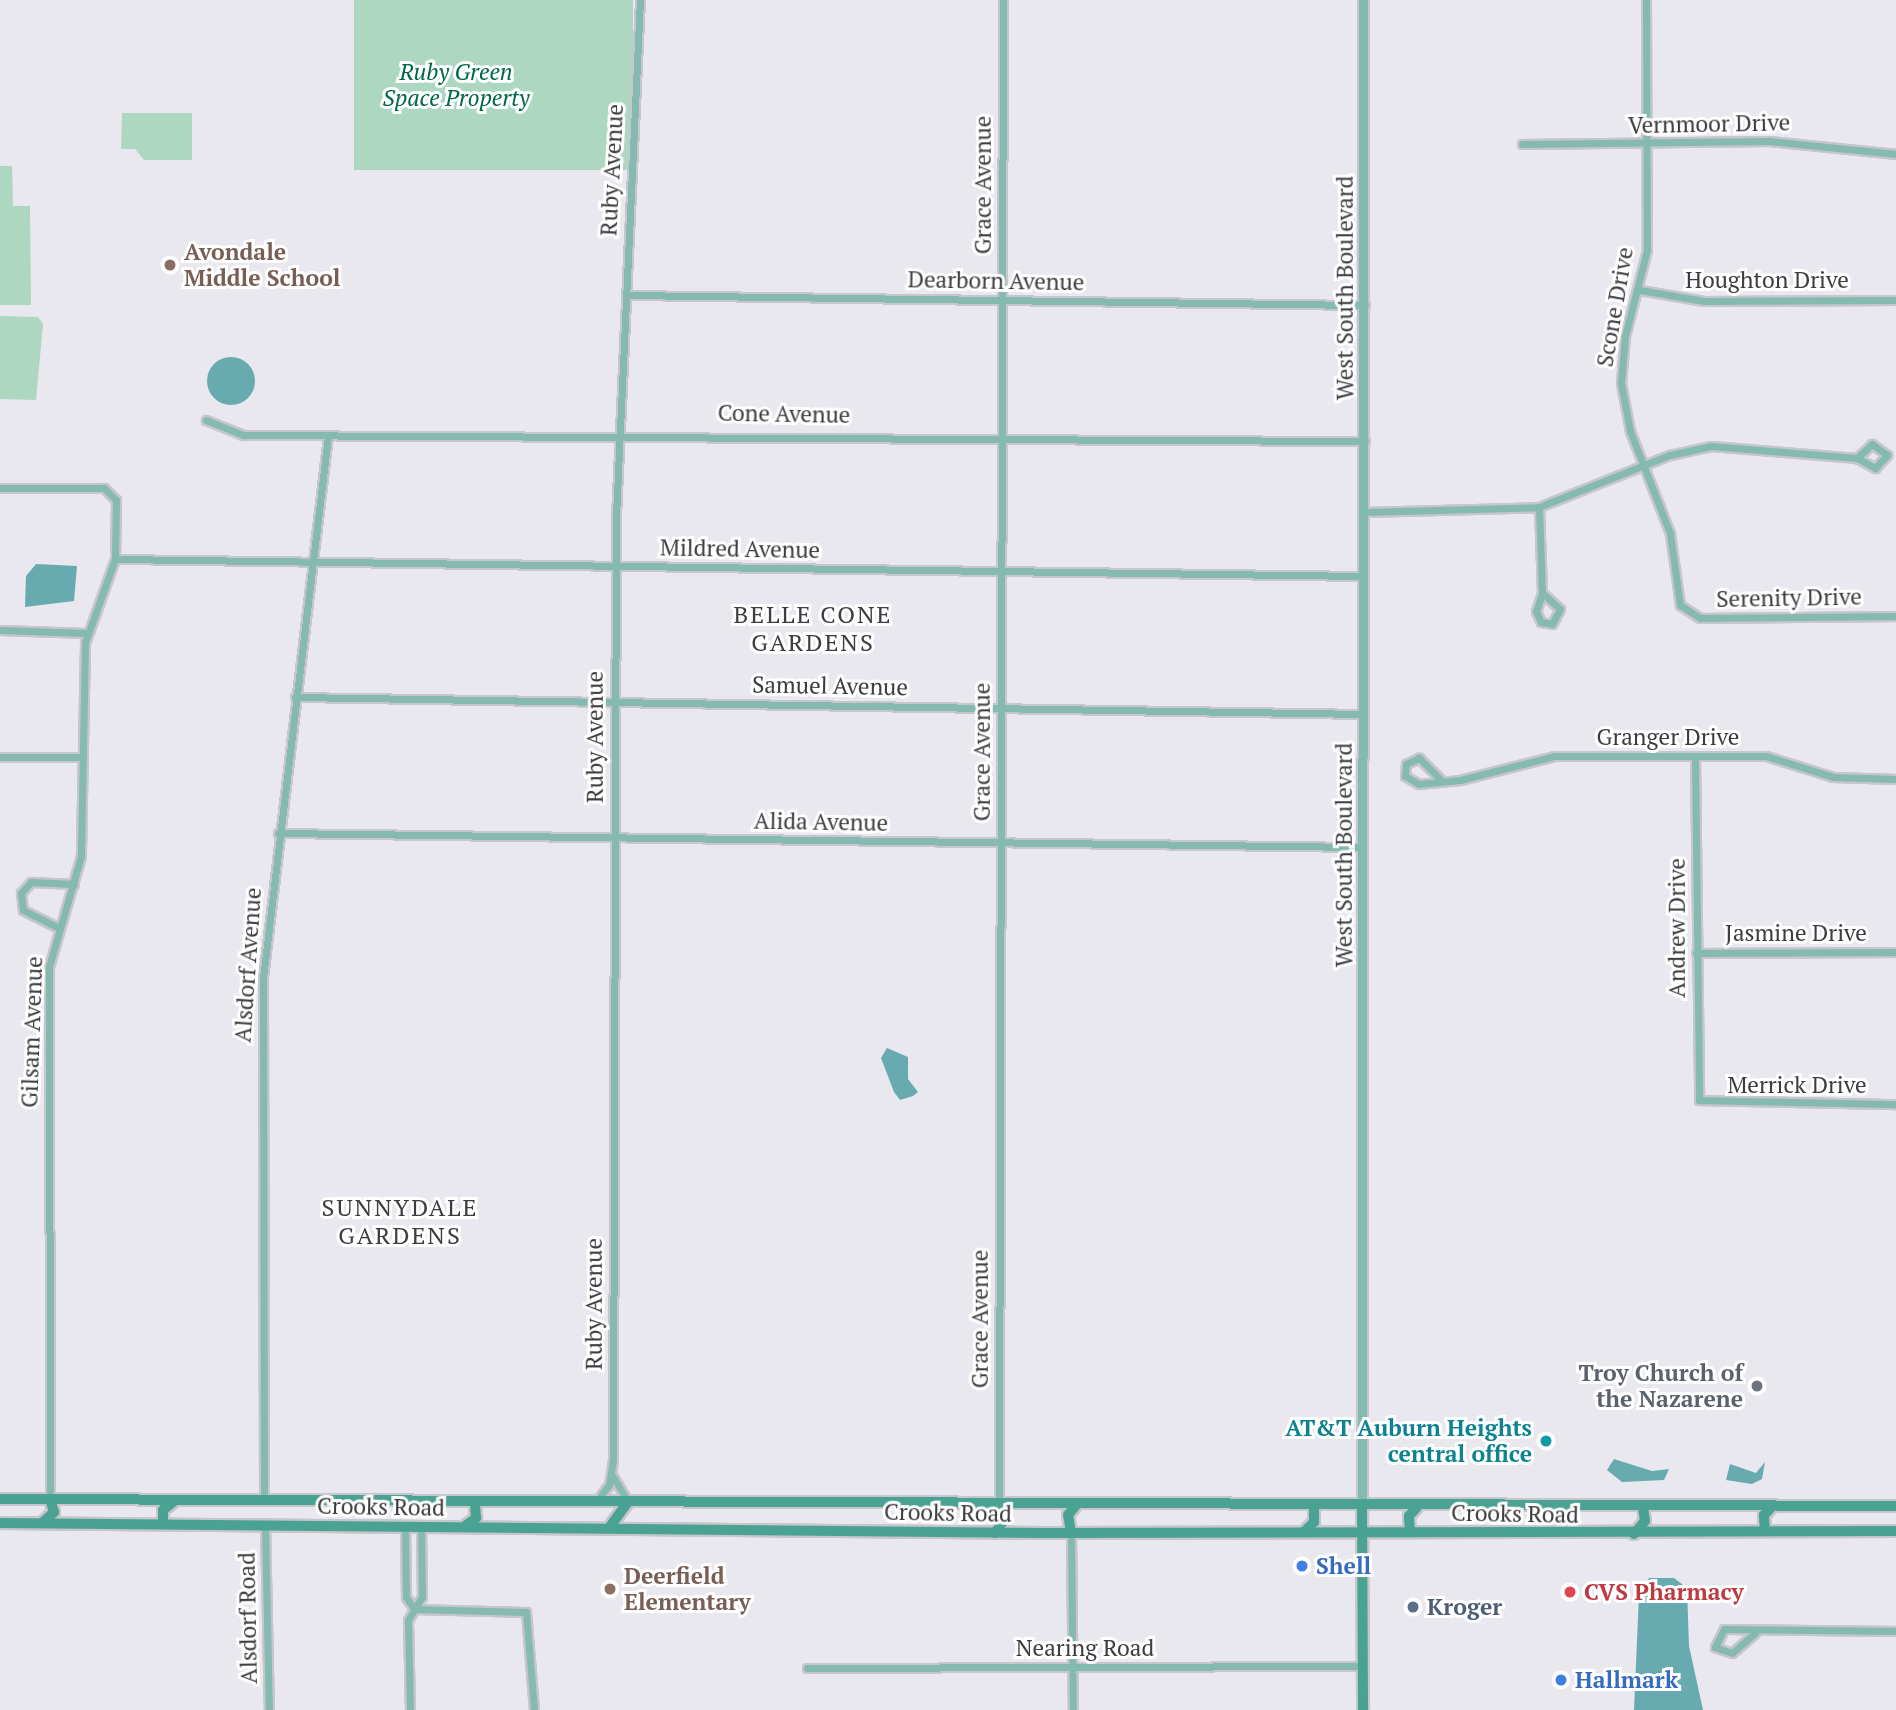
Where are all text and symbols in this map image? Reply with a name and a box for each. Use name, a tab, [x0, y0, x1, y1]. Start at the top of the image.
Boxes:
park label: Ruby Green Space Property	[383, 58, 529, 112]
street label: Ruby Avenue	[595, 103, 629, 237]
street label: Vernmoor Drive	[1628, 109, 1790, 139]
street label: Grace Avenue	[969, 115, 997, 255]
street label: West South Boulevard	[1331, 176, 1359, 400]
place label: Avondale Middle School	[184, 238, 340, 292]
street label: Scone Drive	[1591, 245, 1639, 369]
marker: Avondale Middle School	[162, 257, 178, 273]
street label: Dearborn Avenue	[907, 266, 1085, 296]
street label: Houghton Drive	[1685, 266, 1849, 294]
street label: Cone Avenue	[717, 399, 851, 429]
street label: Mildred Avenue	[659, 534, 821, 564]
street label: Serenity Drive	[1716, 583, 1862, 613]
district label: BELLE CONE GARDENS	[735, 601, 891, 657]
street label: Ruby Avenue	[581, 671, 609, 803]
street label: Samuel Avenue	[752, 671, 908, 701]
street label: Grace Avenue	[968, 682, 996, 822]
street label: Granger Drive	[1597, 723, 1739, 751]
street label: West South Boulevard	[1330, 743, 1358, 967]
street label: Alida Avenue	[753, 807, 889, 837]
street label: Andrew Drive	[1663, 858, 1691, 998]
street label: Alsdorf Avenue	[229, 886, 267, 1044]
street label: Jasmine Drive	[1725, 919, 1867, 947]
street label: Gilsam Avenue	[16, 956, 48, 1108]
street label: Merrick Drive	[1727, 1071, 1867, 1099]
district label: SUNNYDALE GARDENS	[323, 1194, 477, 1250]
street label: Ruby Avenue	[580, 1238, 608, 1370]
street label: Grace Avenue	[966, 1249, 994, 1389]
place label: Troy Church of the Nazarene	[1579, 1359, 1743, 1413]
marker: Troy Church of the Nazarene	[1749, 1378, 1765, 1394]
place label: AT&T Auburn Heights central office	[1285, 1414, 1532, 1468]
marker: AT&T Auburn Heights central office	[1538, 1433, 1554, 1449]
street label: Crooks Road	[317, 1492, 445, 1522]
street label: Crooks Road	[884, 1498, 1012, 1528]
street label: Crooks Road	[1451, 1499, 1579, 1529]
street label: Alsdorf Road	[233, 1552, 263, 1684]
place label: Shell	[1316, 1552, 1371, 1580]
marker: Shell	[1294, 1558, 1310, 1574]
place label: Deerfield Elementary	[624, 1562, 751, 1616]
place label: CVS Pharmacy	[1584, 1578, 1744, 1606]
marker: Deerfield Elementary	[602, 1581, 618, 1597]
marker: CVS Pharmacy	[1562, 1584, 1578, 1600]
place label: Kroger	[1427, 1593, 1502, 1621]
marker: Kroger	[1405, 1599, 1421, 1615]
street label: Nearing Road	[1016, 1634, 1154, 1662]
place label: Hallmark	[1575, 1666, 1678, 1694]
marker: Hallmark	[1553, 1672, 1569, 1688]

